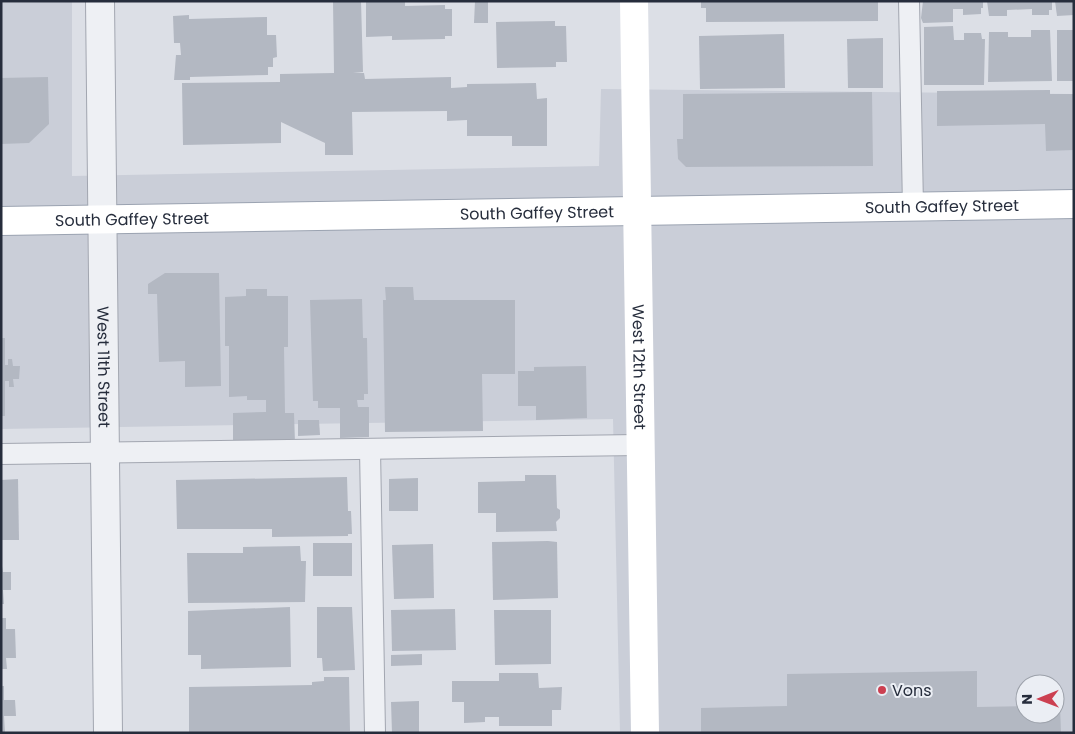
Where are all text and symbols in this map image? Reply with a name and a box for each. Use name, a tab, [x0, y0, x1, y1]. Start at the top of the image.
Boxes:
street label: South Gaffey Street	[865, 194, 1019, 219]
street label: South Gaffey Street	[460, 200, 614, 226]
street label: South Gaffey Street	[55, 207, 209, 232]
street label: West 12th Street	[627, 304, 651, 430]
street label: West 11th Street	[91, 306, 116, 428]
north arrow	[1015, 674, 1065, 724]
place label: Vons	[892, 679, 932, 702]
marker: Vons	[876, 684, 888, 696]
text: N	[1017, 694, 1037, 705]

